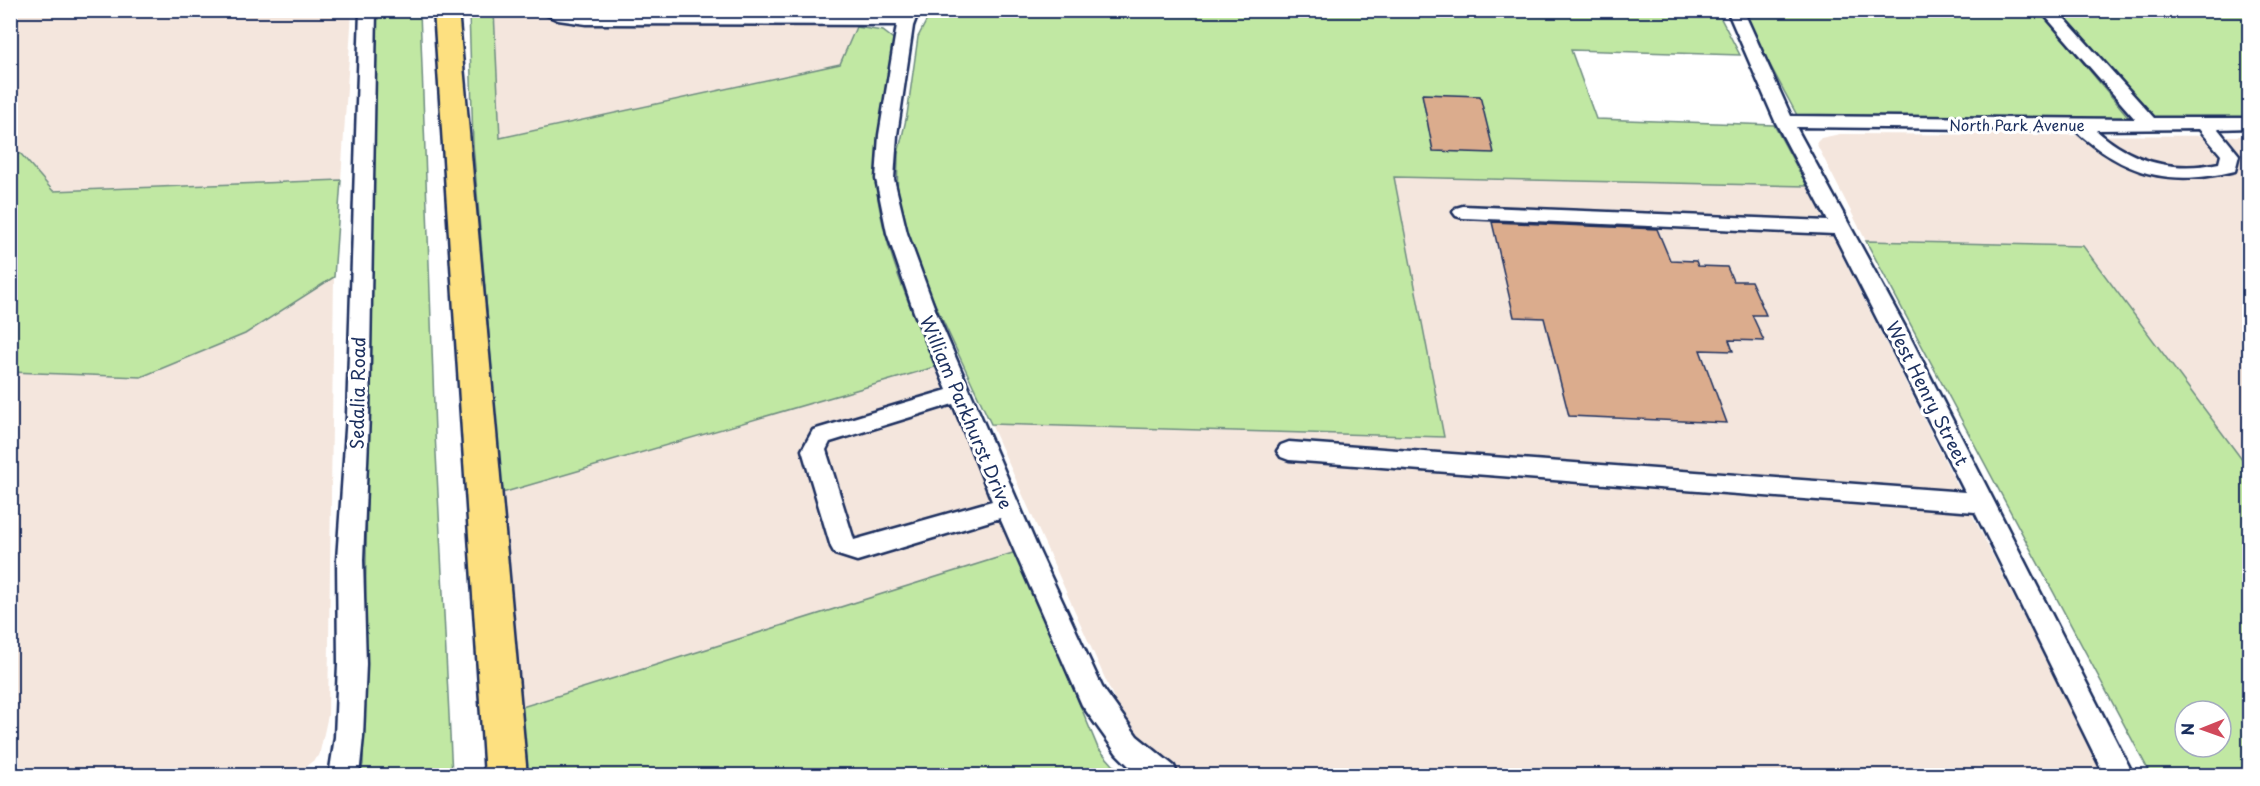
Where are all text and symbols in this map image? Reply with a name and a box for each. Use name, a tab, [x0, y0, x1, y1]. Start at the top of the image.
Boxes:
street label: North Park Avenue	[1949, 113, 2085, 136]
street label: William Parkhurst Drive	[914, 311, 1020, 513]
street label: West Henry Street	[1880, 316, 1976, 470]
street label: Sedalia Road	[343, 336, 371, 450]
north arrow	[2173, 699, 2233, 759]
text: N	[2175, 723, 2199, 736]

